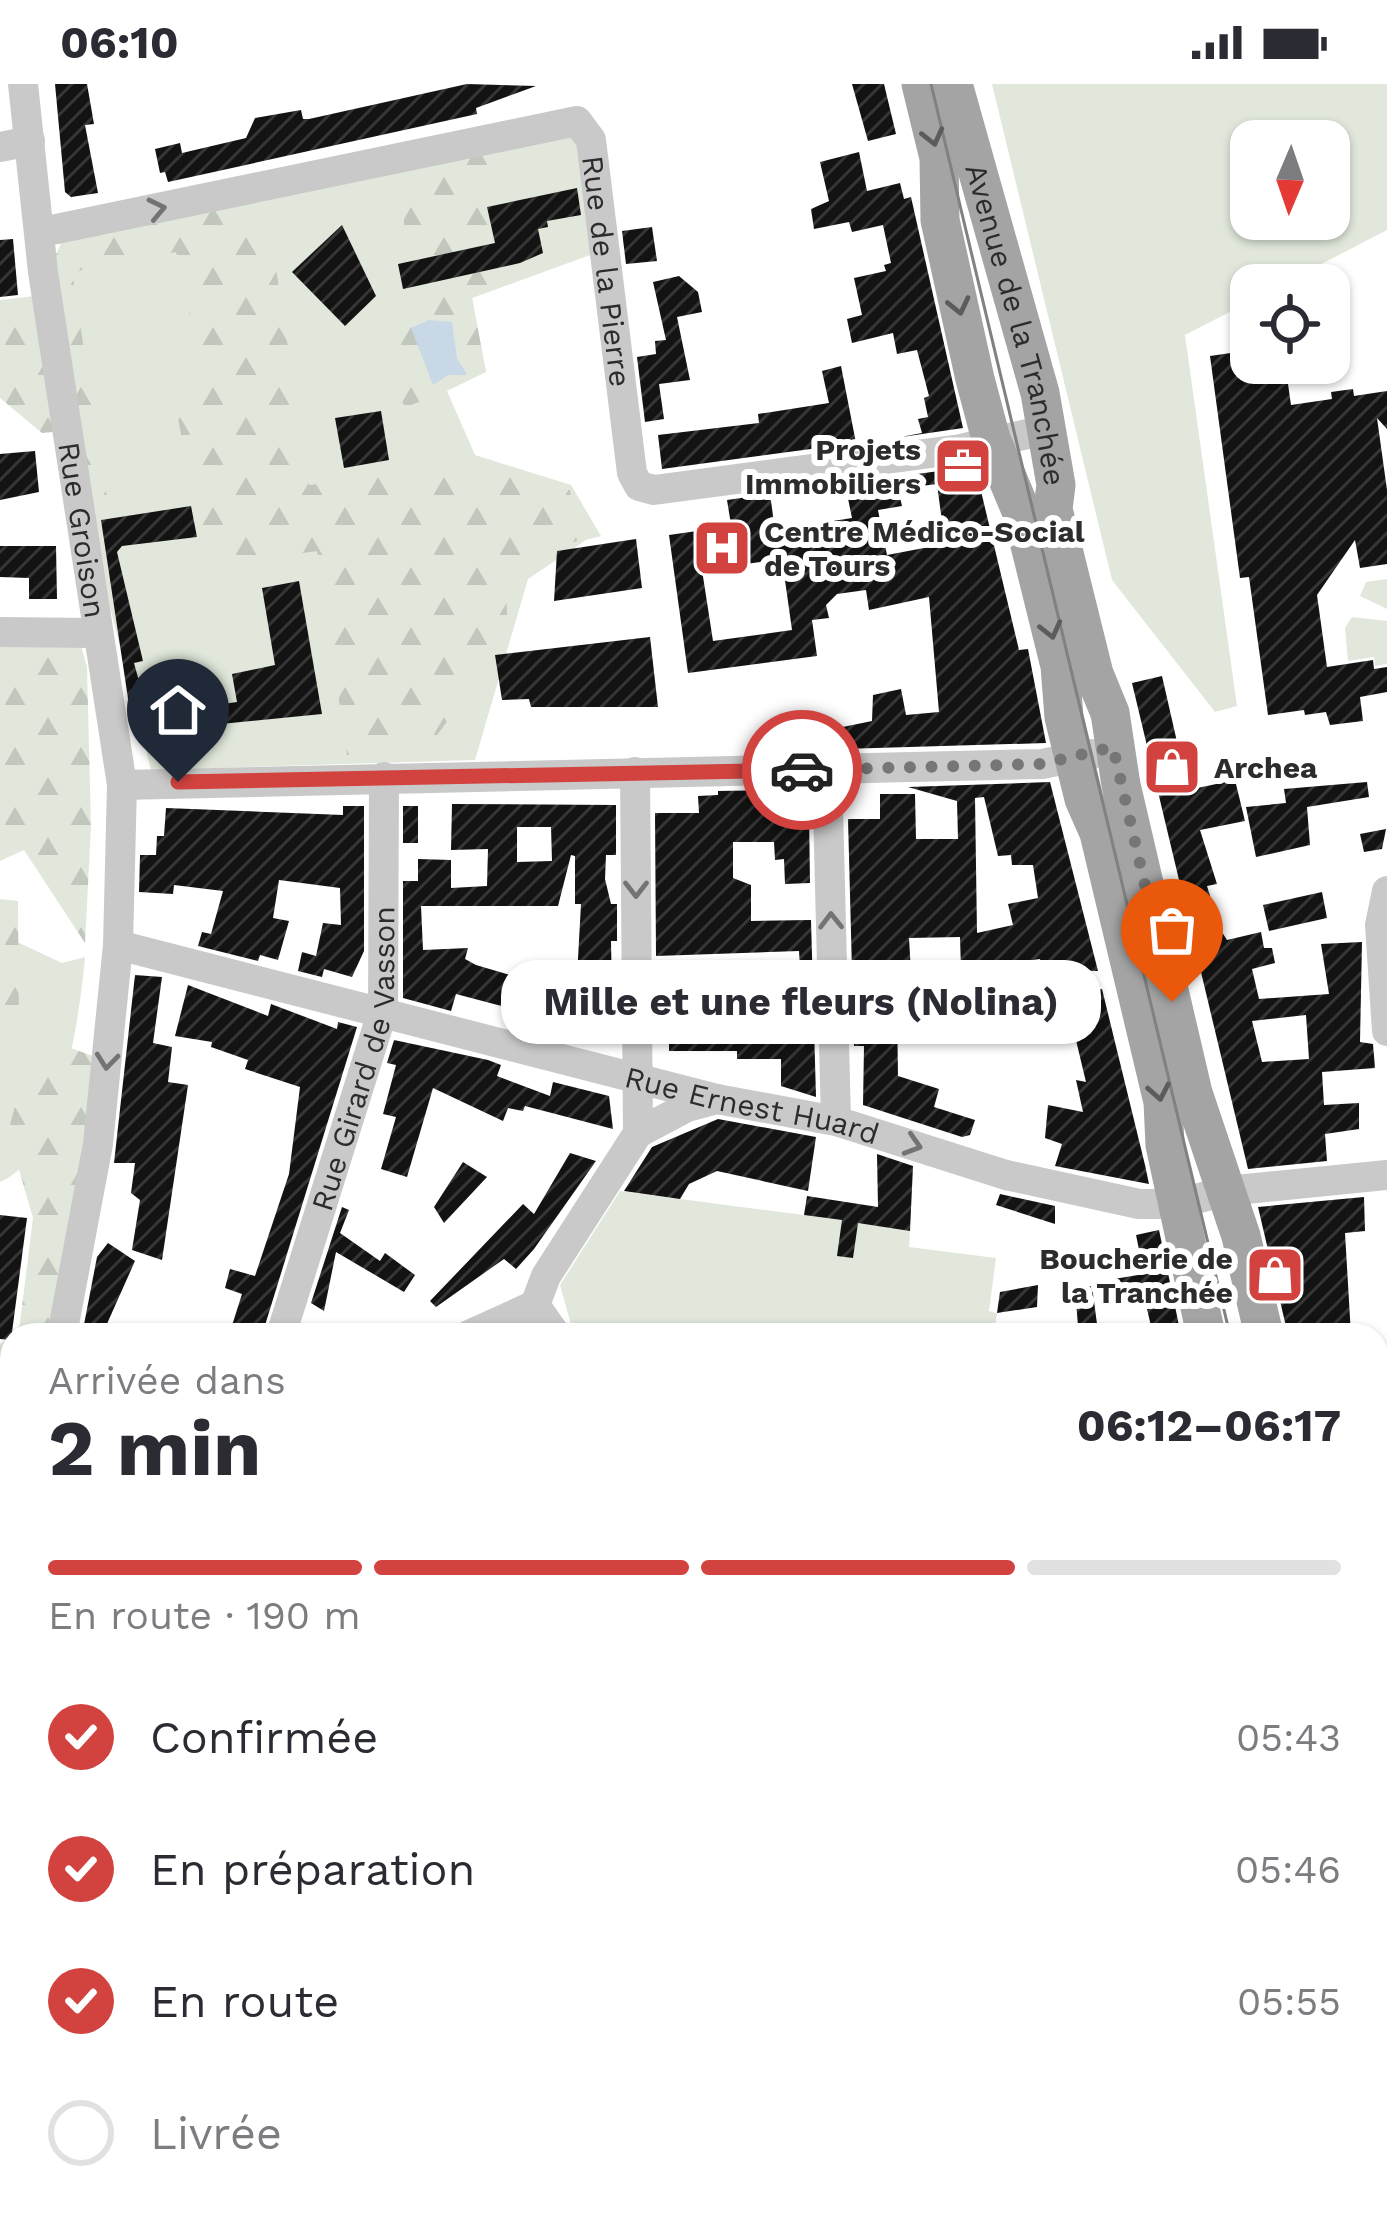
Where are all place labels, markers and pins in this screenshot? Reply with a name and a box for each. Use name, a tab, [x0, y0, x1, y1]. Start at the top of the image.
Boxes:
place label: Projets Immobiliers	[745, 432, 921, 501]
office icon: Projets Immobiliers	[932, 435, 994, 497]
place label: Centre Médico-Social de Tours	[764, 514, 1085, 583]
hospital icon: Centre Médico-Social de Tours	[691, 517, 753, 579]
pin	[127, 659, 229, 782]
shop icon: Archea	[1141, 736, 1203, 798]
place label: Archea	[1214, 750, 1318, 785]
pin	[1121, 879, 1223, 1002]
callout: Mille et une fleurs (Nolina)	[500, 960, 1100, 1044]
place label: Boucherie de la Tranchée	[1039, 1241, 1233, 1310]
shop icon: Boucherie de la Tranchée	[1244, 1244, 1306, 1306]

